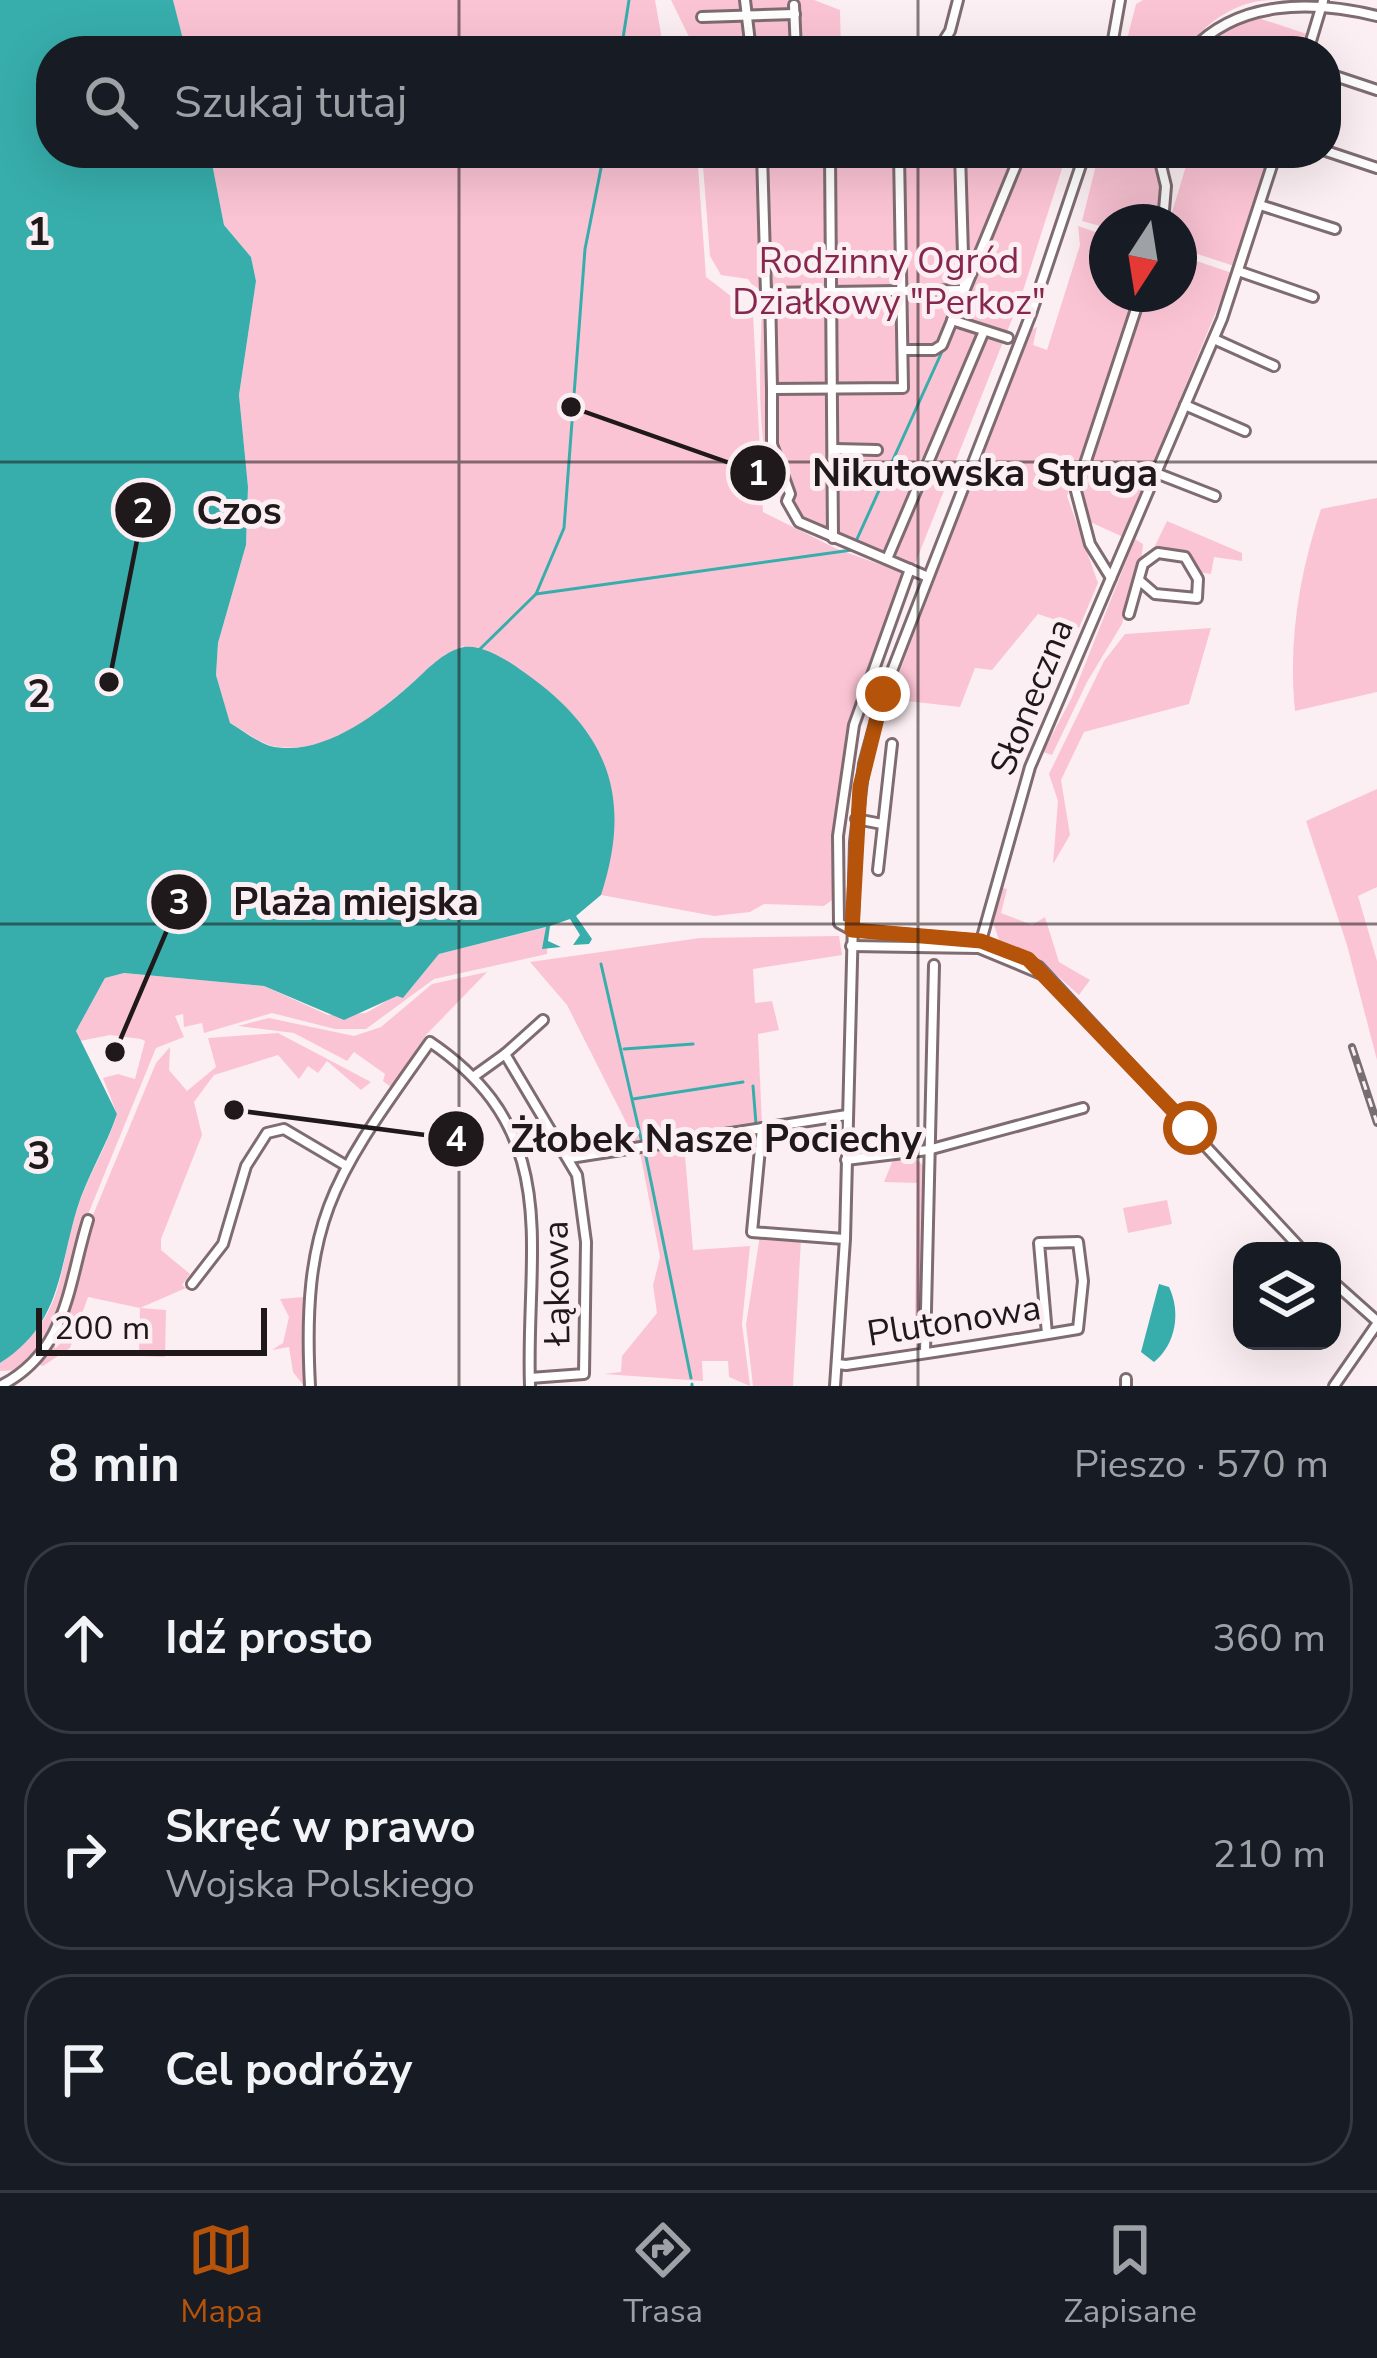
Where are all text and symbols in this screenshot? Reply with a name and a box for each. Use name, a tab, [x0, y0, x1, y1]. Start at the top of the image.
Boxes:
search box	[36, 36, 1341, 168]
icon: search	[78, 69, 144, 135]
text: Szukaj tutaj	[174, 72, 407, 133]
north arrow	[1089, 204, 1197, 312]
text: 1	[27, 206, 51, 259]
park label: Rodzinny Ogród Działkowy "Perkoz"	[732, 237, 1046, 327]
callout: Nikutowska Struga	[728, 435, 1182, 510]
text: Nikutowska Struga	[812, 447, 1158, 500]
text: 1	[747, 449, 769, 498]
callout: Czos	[113, 473, 306, 548]
text: Czos	[196, 485, 282, 538]
text: 2	[132, 487, 154, 536]
street label: Słoneczna	[978, 611, 1086, 783]
route end	[856, 667, 910, 721]
text: 2	[27, 668, 51, 721]
callout: Plaża miejska	[149, 864, 503, 939]
text: Plaża miejska	[233, 876, 479, 929]
text: 3	[168, 878, 190, 927]
callout: Żłobek Nasze Pociechy	[426, 1101, 946, 1176]
route start	[1163, 1101, 1217, 1155]
text: Żłobek Nasze Pociechy	[510, 1113, 922, 1166]
text: 4	[445, 1115, 467, 1164]
text: 3	[27, 1130, 51, 1183]
street label: Łąkowa	[531, 1220, 583, 1347]
map controls	[1233, 1242, 1341, 1350]
button: layers	[1233, 1242, 1341, 1350]
street label: Plutonowa	[864, 1283, 1044, 1359]
scale bar	[36, 1302, 267, 1355]
text: 200 m	[54, 1306, 150, 1351]
text: 8 min	[48, 1429, 180, 1499]
text: Pieszo · 570 m	[1074, 1438, 1329, 1491]
icon: ahead	[51, 1605, 117, 1671]
text: Idź prosto	[165, 1608, 373, 1669]
text: 360 m	[1212, 1612, 1326, 1665]
text: Skręć w prawo	[165, 1797, 476, 1858]
icon: right	[51, 1821, 117, 1887]
text: 210 m	[1212, 1828, 1326, 1881]
text: Wojska Polskiego	[165, 1858, 475, 1911]
icon: arrive	[51, 2037, 117, 2103]
text: Cel podróży	[165, 2040, 412, 2101]
tab: Mapa	[180, 2217, 263, 2334]
tab: Trasa	[623, 2217, 703, 2334]
tab: Zapisane	[1064, 2217, 1197, 2334]

